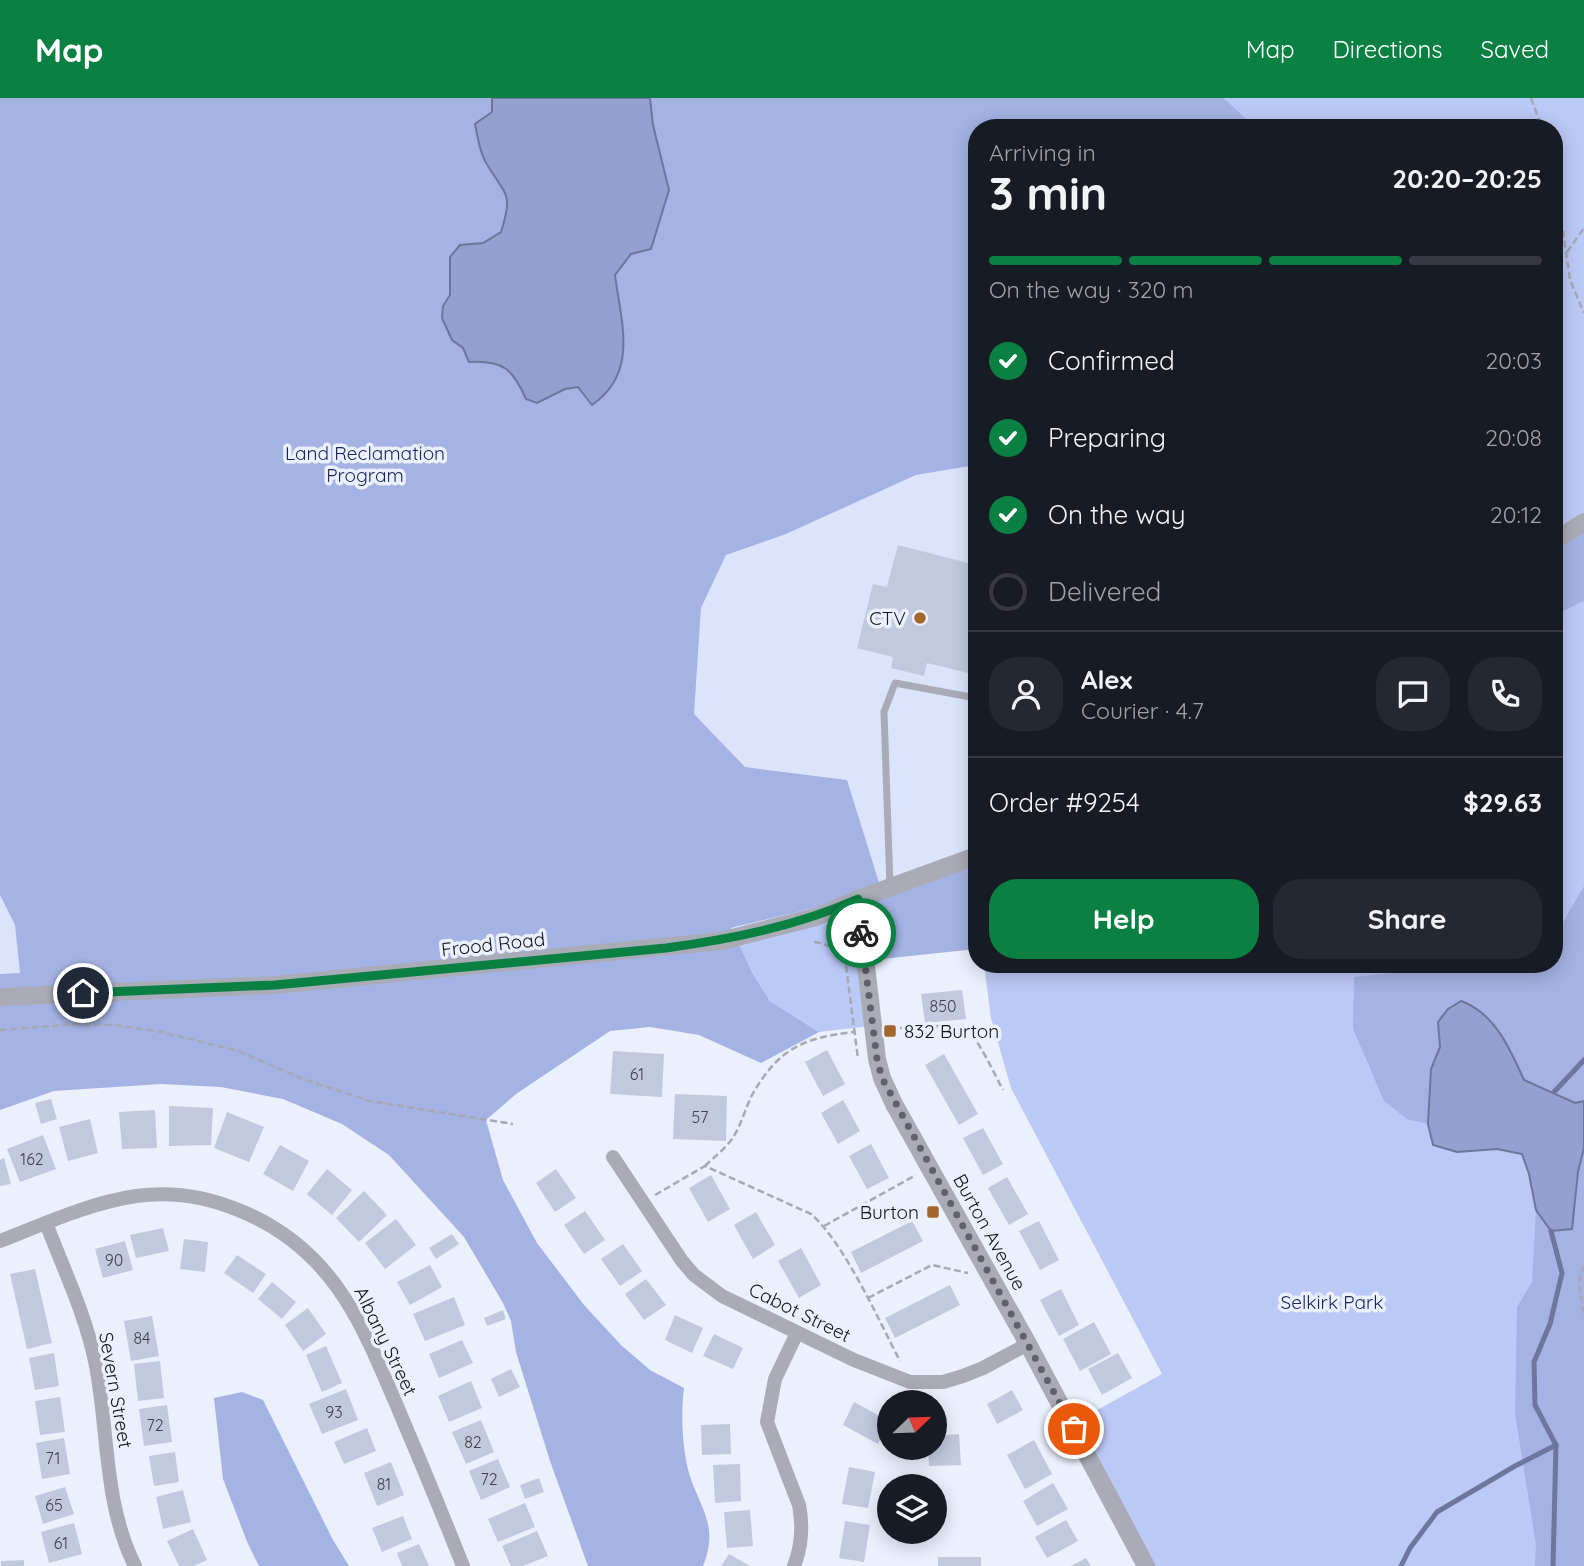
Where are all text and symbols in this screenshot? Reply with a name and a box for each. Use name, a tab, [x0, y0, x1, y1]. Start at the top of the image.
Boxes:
text: Map	[35, 29, 103, 70]
text: Map	[1246, 34, 1295, 64]
text: Directions	[1333, 34, 1443, 64]
text: Saved	[1481, 34, 1549, 64]
text: Arriving in	[989, 138, 1096, 167]
text: 20:20–20:25	[1392, 162, 1542, 195]
text: 3 min	[989, 164, 1107, 222]
text: On the way · 320 m	[989, 275, 1194, 304]
icon: check	[989, 342, 1027, 380]
text: Confirmed	[1048, 344, 1175, 377]
text: 20:03	[1486, 346, 1542, 375]
icon: check	[989, 419, 1027, 457]
text: Preparing	[1048, 421, 1166, 454]
text: 20:08	[1485, 423, 1542, 452]
park label: Land Reclamation Program	[285, 441, 445, 487]
icon: check	[989, 496, 1027, 534]
text: On the way	[1048, 498, 1186, 531]
text: 20:12	[1490, 500, 1542, 529]
text: Delivered	[1048, 575, 1161, 608]
place label: CTV	[869, 606, 906, 630]
marker: CTV	[912, 610, 928, 626]
button: person	[989, 657, 1063, 731]
button: chat	[1376, 657, 1450, 731]
button: phone	[1468, 657, 1542, 731]
text: Alex	[1081, 663, 1132, 696]
text: Courier · 4.7	[1081, 696, 1204, 725]
text: Order #9254	[989, 786, 1140, 819]
text: $29.63	[1463, 786, 1542, 819]
button: Help	[989, 879, 1259, 959]
button: Share	[1273, 879, 1542, 959]
courier	[826, 898, 896, 968]
icon: bike	[842, 914, 880, 952]
street label: Frood Road	[440, 927, 546, 961]
pin	[53, 963, 113, 1023]
icon: home	[64, 974, 102, 1012]
house number: 850	[930, 996, 956, 1016]
place label: 832 Burton	[904, 1019, 999, 1043]
marker: 832 Burton	[882, 1023, 898, 1039]
house number: 61	[630, 1064, 644, 1084]
house number: 57	[692, 1107, 708, 1127]
house number: 162	[20, 1149, 44, 1169]
street label: Burton Avenue	[948, 1170, 1032, 1294]
place label: Burton	[860, 1200, 919, 1224]
marker: Burton	[925, 1204, 941, 1220]
house number: 90	[105, 1250, 123, 1270]
street label: Cabot Street	[745, 1277, 855, 1347]
street label: Albany Street	[349, 1282, 423, 1400]
park label: Selkirk Park	[1281, 1290, 1383, 1314]
house number: 84	[133, 1328, 151, 1348]
street label: Severn Street	[94, 1330, 138, 1450]
north arrow	[877, 1390, 947, 1460]
map controls	[877, 1390, 947, 1544]
pin	[1044, 1399, 1104, 1459]
house number: 93	[325, 1402, 343, 1422]
icon: bag	[1055, 1410, 1093, 1448]
house number: 72	[146, 1415, 164, 1435]
house number: 82	[464, 1432, 482, 1452]
house number: 71	[46, 1448, 60, 1468]
house number: 72	[480, 1469, 498, 1489]
house number: 81	[377, 1474, 391, 1494]
button: layers	[877, 1474, 947, 1544]
house number: 65	[45, 1495, 63, 1515]
house number: 61	[54, 1533, 68, 1553]

